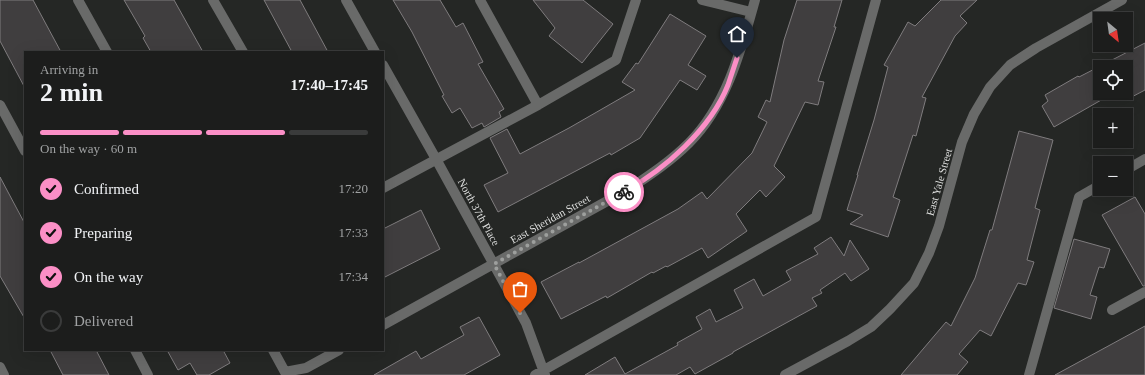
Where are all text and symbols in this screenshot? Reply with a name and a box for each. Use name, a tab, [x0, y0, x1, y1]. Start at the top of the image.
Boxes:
north arrow	[1093, 12, 1133, 52]
map controls	[1093, 12, 1133, 196]
pin	[720, 17, 754, 58]
icon: home	[726, 23, 748, 45]
button: locate	[1093, 60, 1133, 100]
text: Arriving in	[40, 62, 98, 77]
text: 17:40–17:45	[291, 77, 368, 93]
text: 2 min	[40, 78, 103, 107]
button: +	[1093, 108, 1133, 148]
text: On the way · 60 m	[40, 141, 137, 156]
street label: East Yale Street	[924, 147, 954, 217]
button: −	[1093, 156, 1133, 196]
courier	[604, 172, 644, 212]
street label: North 37th Place	[456, 176, 502, 248]
icon: check	[40, 178, 62, 200]
text: Confirmed	[74, 181, 139, 197]
text: 17:20	[338, 181, 368, 196]
icon: bike	[613, 181, 635, 203]
street label: East Sheridan Street	[508, 192, 592, 246]
icon: check	[40, 222, 62, 244]
text: Preparing	[74, 225, 132, 241]
text: 17:33	[338, 225, 368, 240]
icon: check	[40, 266, 62, 288]
text: On the way	[74, 269, 143, 285]
text: 17:34	[338, 269, 368, 284]
pin	[503, 272, 537, 313]
icon: bag	[509, 278, 531, 300]
text: Delivered	[74, 313, 133, 329]

